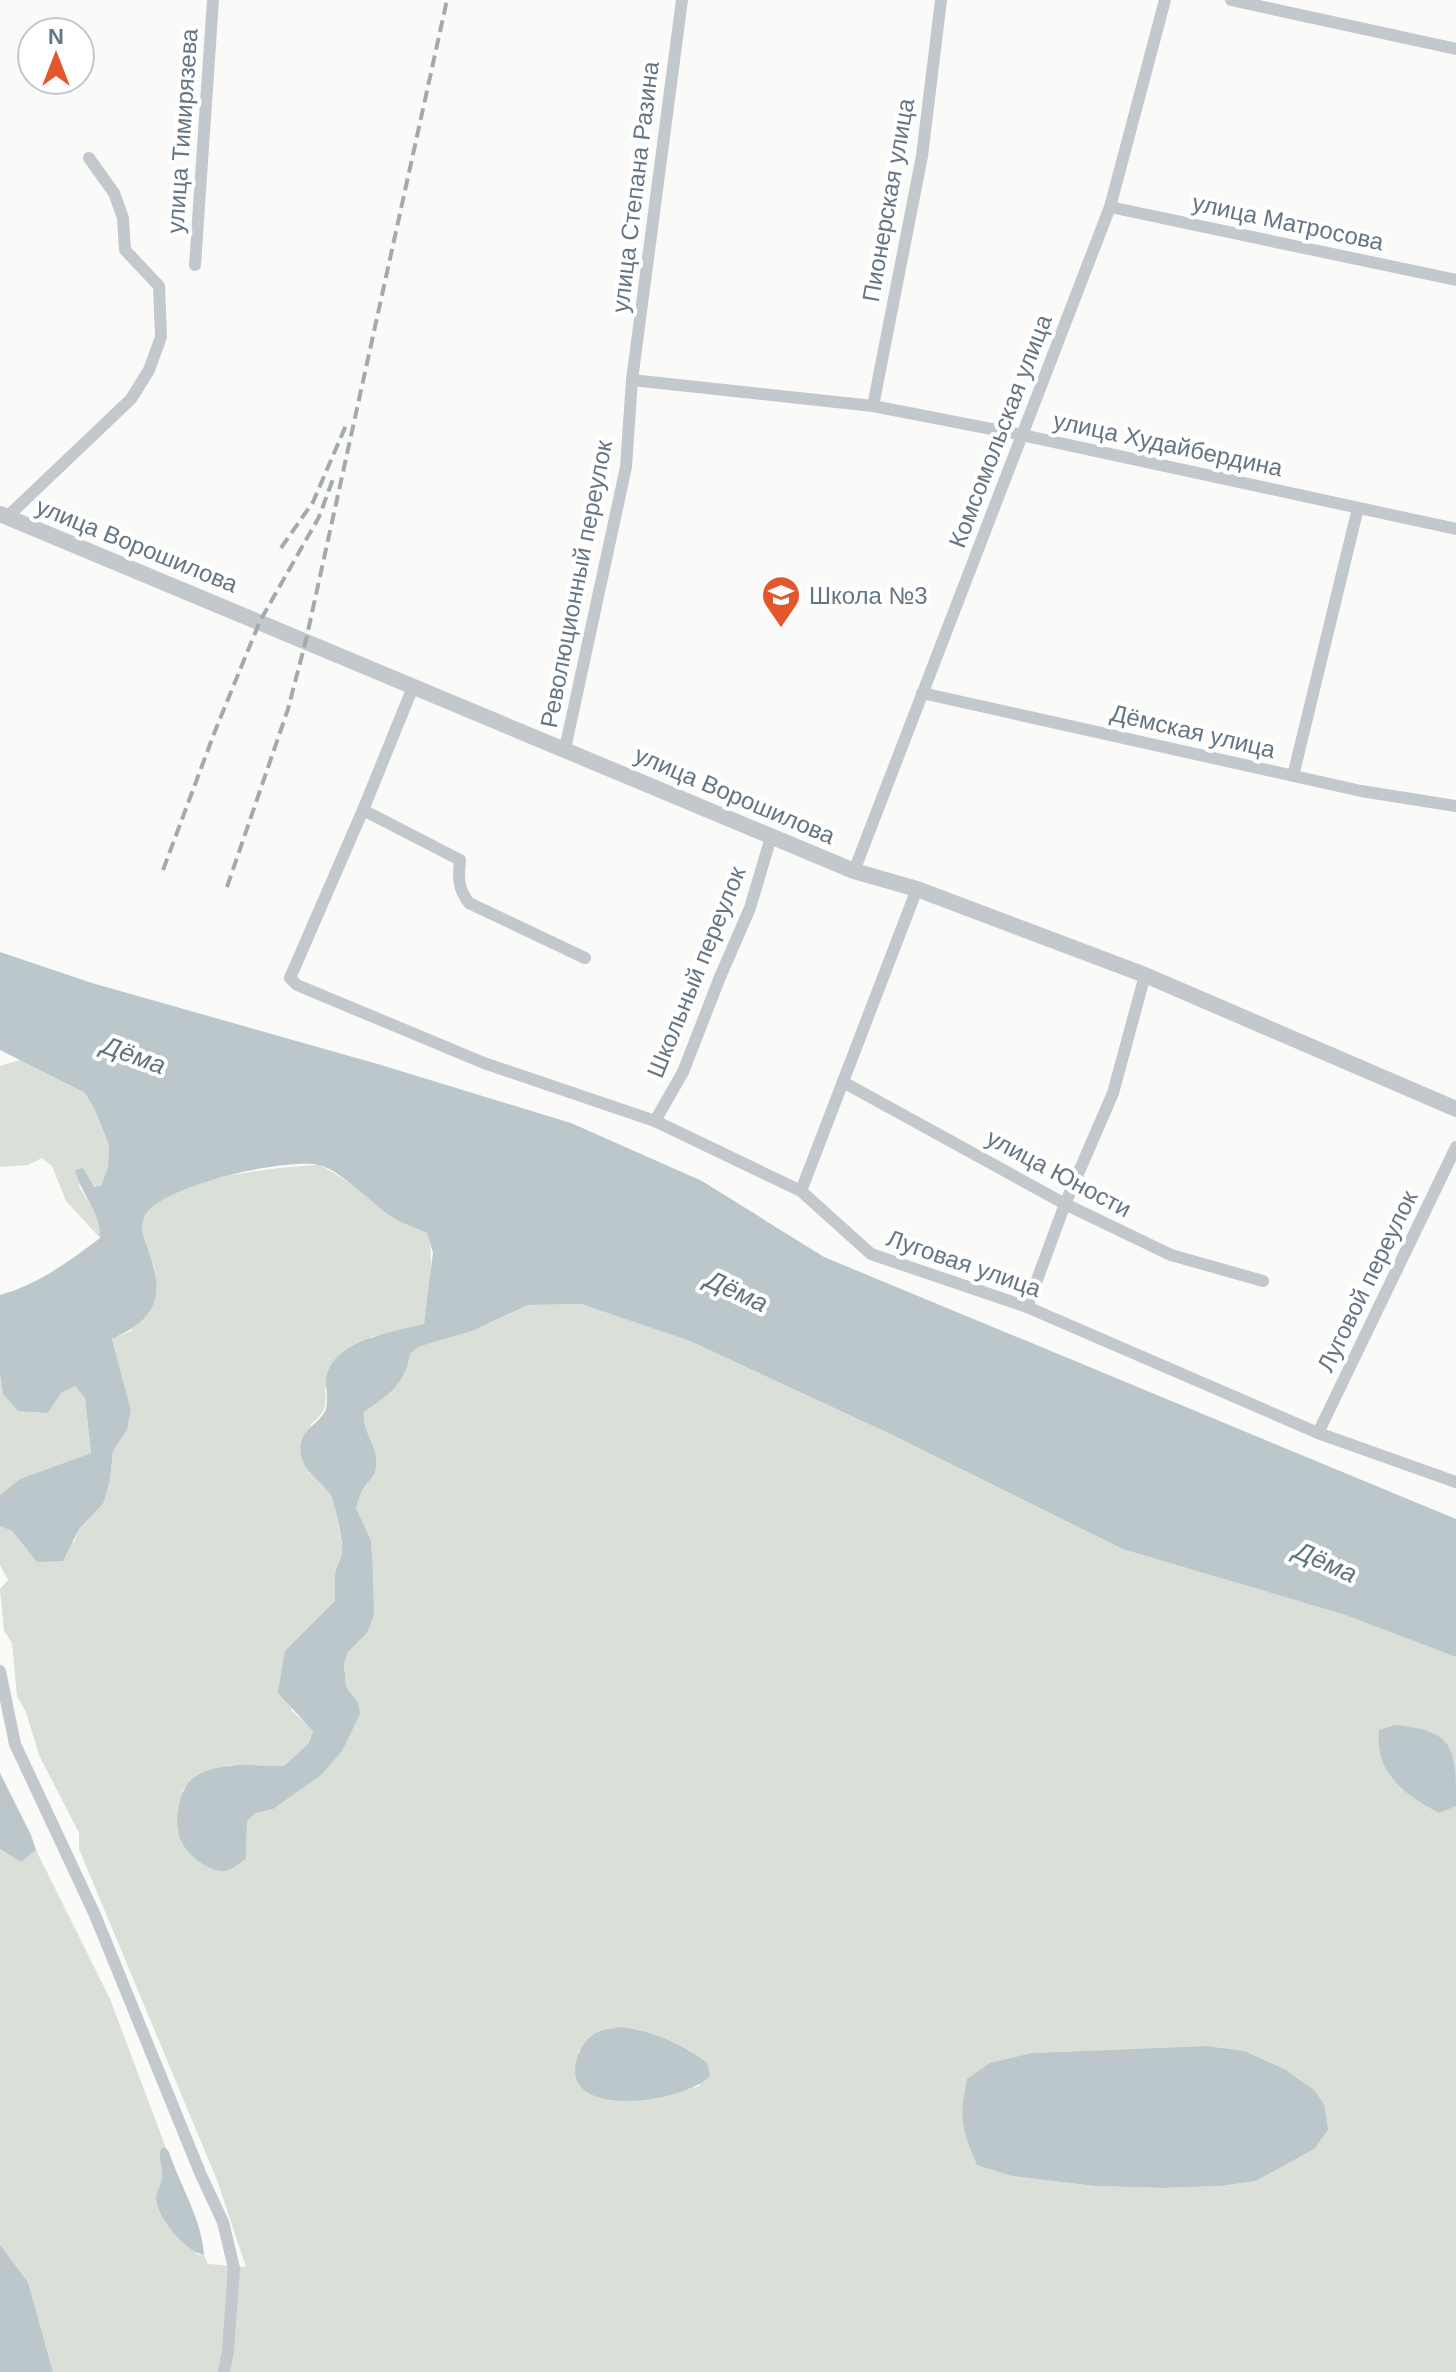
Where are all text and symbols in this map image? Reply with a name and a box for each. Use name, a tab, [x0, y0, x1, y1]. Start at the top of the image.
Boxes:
north arrow	[16, 16, 96, 96]
text: N	[48, 24, 64, 49]
street label: улица Тимирязева	[161, 27, 203, 234]
street label: улица Степана Разина	[606, 59, 664, 314]
street label: Пионерская улица	[857, 96, 919, 304]
street label: улица Матросова	[1190, 189, 1387, 256]
street label: Комсомольская улица	[943, 310, 1057, 551]
street label: улица Худайбердина	[1051, 406, 1286, 482]
street label: Революционный переулок	[535, 437, 617, 730]
street label: улица Ворошилова	[32, 492, 242, 598]
school or university icon: Школа №3	[760, 574, 802, 629]
place label: Школа №3	[809, 582, 928, 609]
street label: Дёмская улица	[1108, 699, 1279, 763]
street label: улица Ворошилова	[631, 741, 840, 850]
street label: Школьный переулок	[641, 862, 751, 1081]
water label: Дёма	[95, 1029, 170, 1080]
street label: улица Юности	[982, 1124, 1136, 1222]
street label: Луговой переулок	[1311, 1186, 1423, 1376]
street label: Луговая улица	[883, 1224, 1045, 1302]
water label: Дёма	[698, 1262, 773, 1318]
water label: Дёма	[1287, 1534, 1362, 1589]

